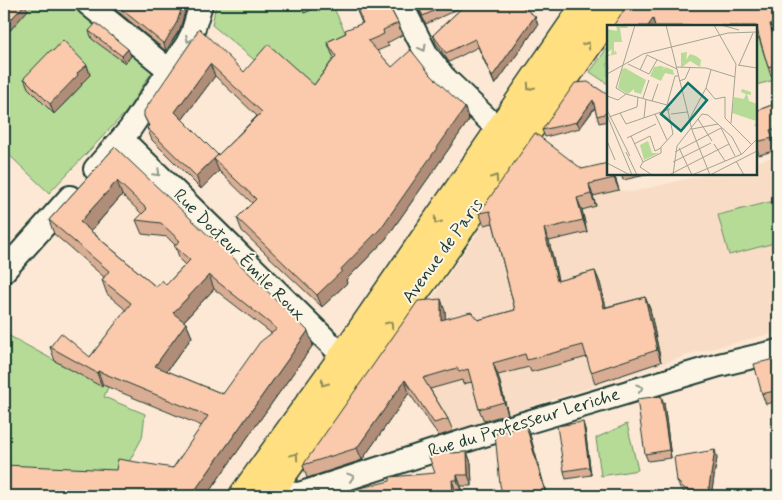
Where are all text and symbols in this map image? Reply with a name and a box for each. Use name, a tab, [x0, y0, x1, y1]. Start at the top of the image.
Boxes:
inset map	[607, 25, 757, 175]
one-way arrow	[185, 34, 196, 43]
one-way arrow	[581, 41, 590, 50]
one-way arrow	[416, 42, 426, 51]
one-way arrow	[527, 81, 536, 91]
one-way arrow	[151, 167, 160, 176]
one-way arrow	[489, 174, 498, 184]
street label: Rue Docteur Émile Roux	[168, 184, 310, 326]
street label: Avenue de Paris	[397, 194, 489, 308]
one-way arrow	[434, 215, 443, 224]
one-way arrow	[384, 321, 392, 330]
one-way arrow	[321, 377, 330, 386]
street label: Rue du Professeur Leriche	[425, 382, 623, 464]
one-way arrow	[635, 384, 644, 394]
one-way arrow	[289, 453, 298, 462]
one-way arrow	[346, 473, 355, 483]

